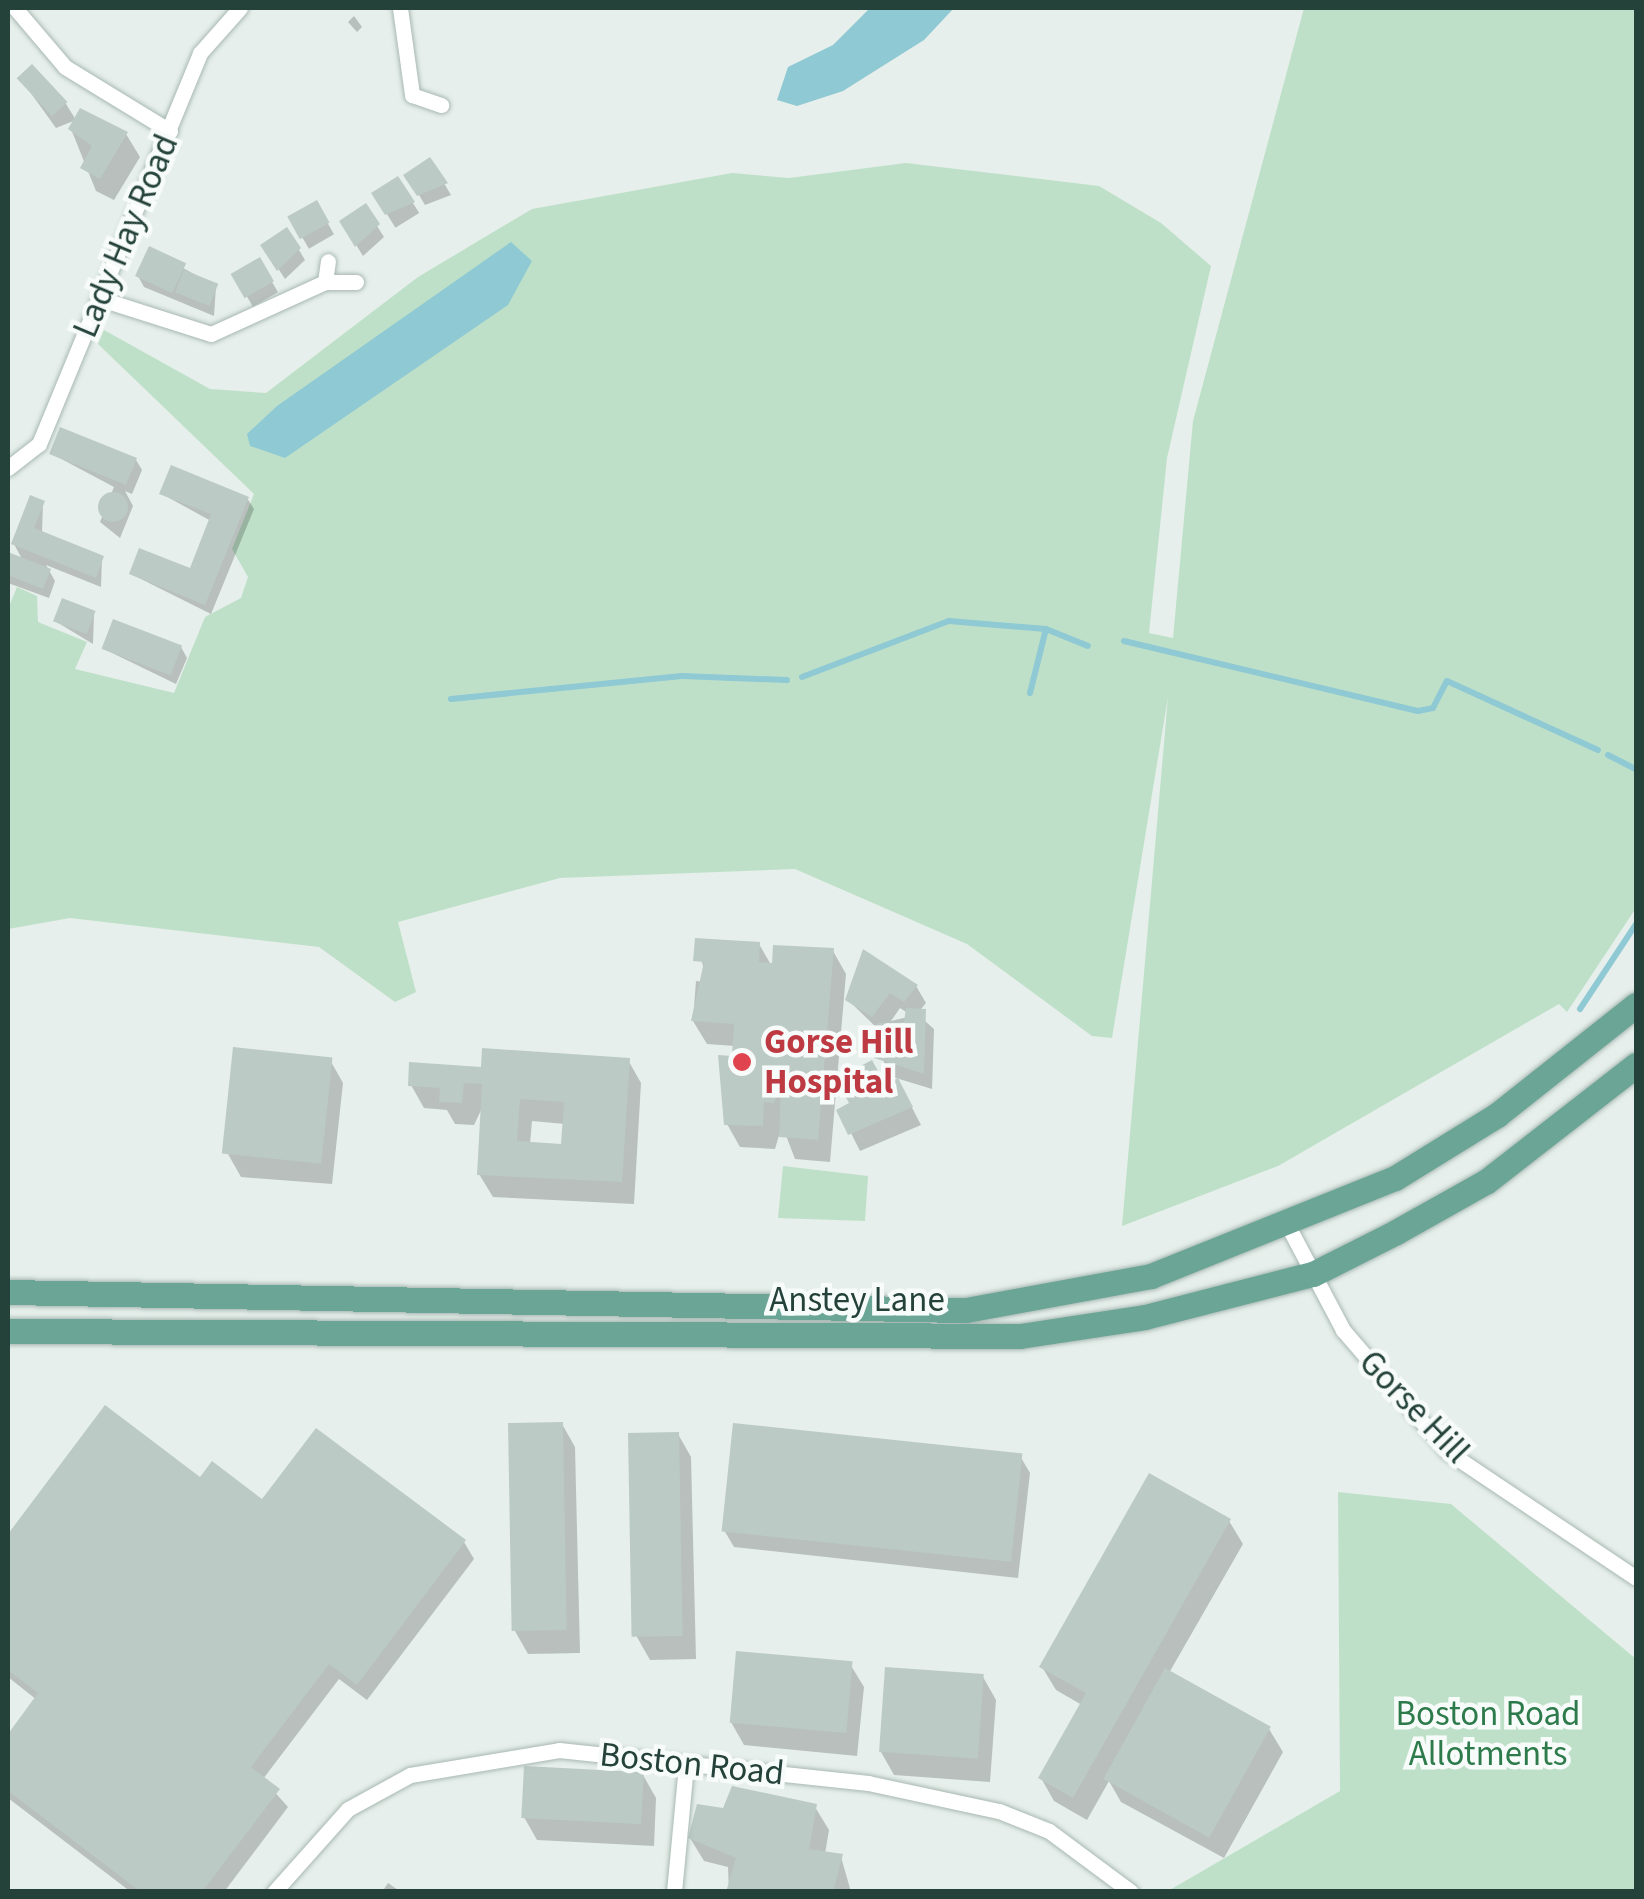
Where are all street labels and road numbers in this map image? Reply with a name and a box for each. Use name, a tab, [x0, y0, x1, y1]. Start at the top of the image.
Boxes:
street label: Lady Hay Road	[64, 128, 188, 344]
street label: Anstey Lane	[769, 1279, 945, 1321]
street label: Gorse Hill	[1350, 1342, 1478, 1472]
street label: Boston Road	[598, 1733, 786, 1795]

